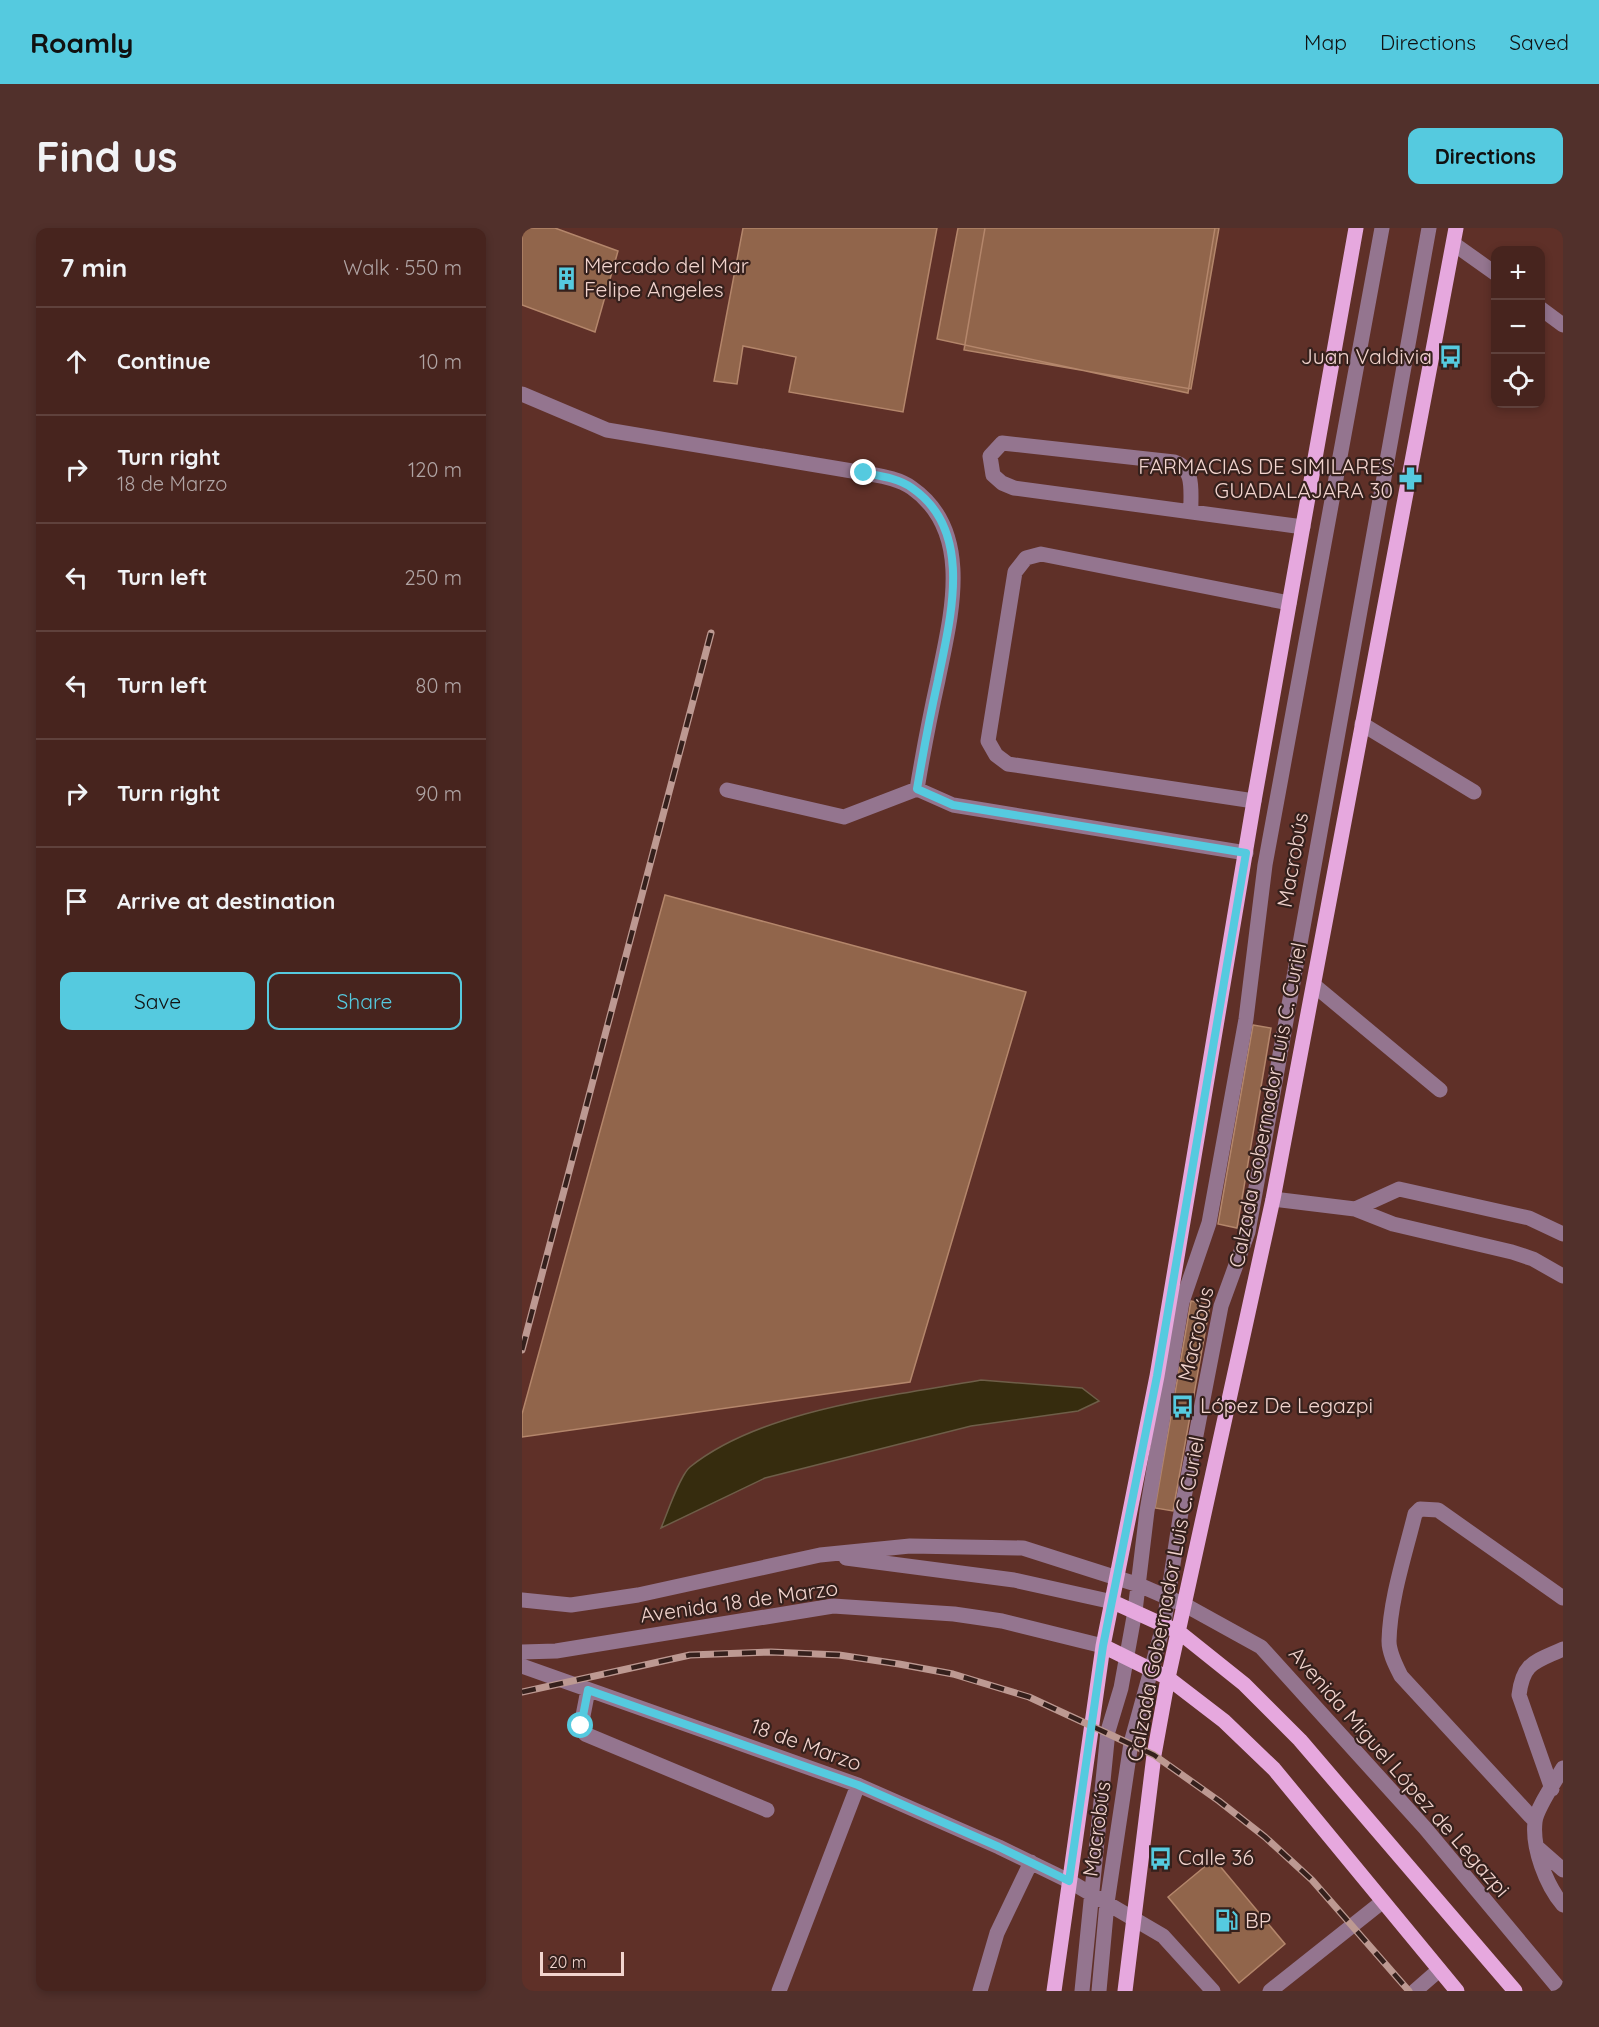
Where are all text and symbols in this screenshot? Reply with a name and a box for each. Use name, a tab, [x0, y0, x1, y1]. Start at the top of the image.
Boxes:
text: Roamly	[30, 25, 134, 60]
text: Map	[1304, 29, 1347, 55]
text: Directions	[1380, 29, 1476, 55]
text: Saved	[1509, 29, 1569, 55]
button: Directions	[1408, 128, 1563, 184]
text: Find us	[36, 130, 178, 183]
map controls	[1491, 246, 1545, 408]
button: +	[1491, 246, 1545, 300]
text: 7 min	[60, 251, 127, 284]
place label: Mercado del Mar Felipe Angeles	[584, 252, 749, 302]
text: Walk · 550 m	[343, 255, 462, 280]
building icon: Mercado del Mar Felipe Angeles	[553, 265, 579, 291]
button: −	[1491, 300, 1545, 354]
place label: Juan Valdivia	[1301, 343, 1432, 369]
bus stop icon: Juan Valdivia	[1437, 344, 1463, 370]
icon: ahead	[60, 345, 93, 378]
text: Continue	[117, 347, 211, 375]
text: 10 m	[419, 349, 462, 374]
button: locate	[1491, 354, 1545, 408]
text: Turn right	[117, 443, 221, 471]
icon: right	[60, 453, 93, 486]
place label: FARMACIAS DE SIMILARES GUADALAJARA 30	[1138, 453, 1393, 503]
text: 120 m	[408, 457, 462, 482]
route end	[850, 459, 876, 485]
pharmacy icon: FARMACIAS DE SIMILARES GUADALAJARA 30	[1398, 466, 1424, 492]
text: 18 de Marzo	[117, 471, 227, 496]
icon: left	[60, 561, 93, 594]
text: Turn left	[117, 563, 207, 591]
text: 250 m	[404, 565, 462, 590]
icon: left	[60, 669, 93, 702]
text: Turn left	[117, 671, 207, 699]
text: 80 m	[416, 673, 462, 698]
icon: right	[60, 777, 93, 810]
text: Turn right	[117, 779, 221, 807]
text: 90 m	[415, 781, 462, 806]
street label: Macrobús	[1271, 810, 1313, 909]
icon: arrive	[60, 885, 93, 918]
text: Arrive at destination	[117, 887, 335, 915]
street label: Calzada Gobernador Luis C. Curiel	[1223, 940, 1311, 1270]
button: Save	[60, 972, 255, 1030]
button: Share	[267, 972, 462, 1030]
street label: Macrobús	[1172, 1284, 1218, 1383]
place label: López De Legazpi	[1200, 1392, 1373, 1418]
bus stop icon: López De Legazpi	[1169, 1393, 1195, 1419]
street label: Calzada Gobernador Luis C. Curiel	[1121, 1434, 1209, 1764]
street label: Avenida 18 de Marzo	[638, 1574, 839, 1628]
street label: Avenida Miguel López de Legazpi	[1284, 1641, 1516, 1902]
route start	[567, 1712, 593, 1738]
street label: 18 de Marzo	[747, 1712, 865, 1776]
street label: Macrobús	[1076, 1780, 1116, 1878]
place label: Calle 36	[1178, 1844, 1254, 1870]
bus stop icon: Calle 36	[1147, 1845, 1173, 1871]
place label: BP	[1245, 1907, 1271, 1933]
fuel station icon: BP	[1214, 1908, 1240, 1934]
scale bar	[540, 1949, 624, 1976]
text: 20 m	[549, 1952, 586, 1972]

